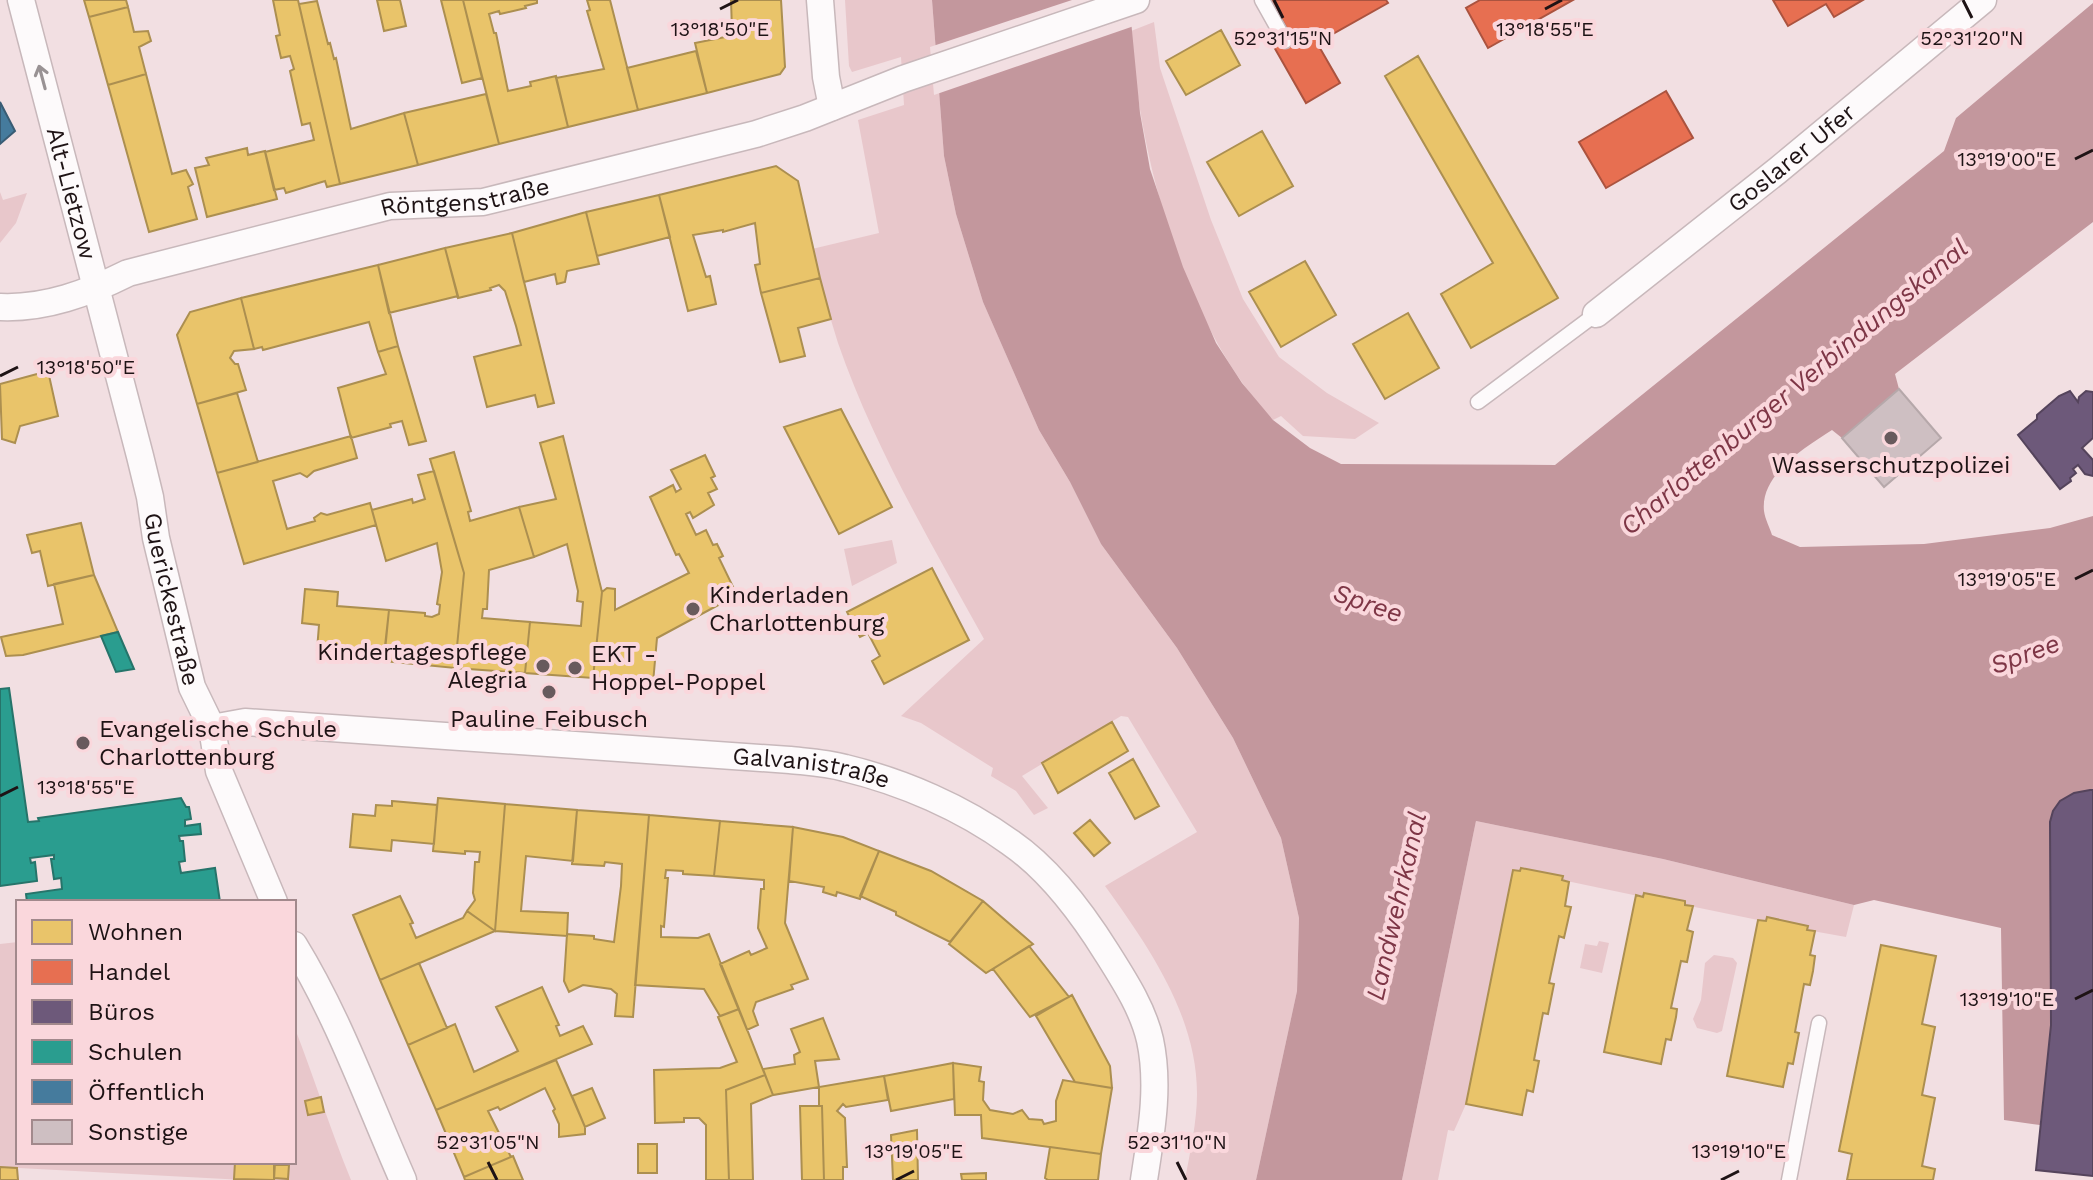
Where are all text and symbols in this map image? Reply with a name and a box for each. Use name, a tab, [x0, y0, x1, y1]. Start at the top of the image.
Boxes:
text: 13°18'50"E	[671, 17, 769, 41]
text: 13°18'55"E	[1496, 17, 1594, 41]
text: 52°31'15"N	[1234, 26, 1332, 50]
text: 52°31'20"N	[1920, 26, 2024, 50]
one-way arrow	[33, 65, 48, 91]
street label: Goslarer Ufer	[1722, 98, 1861, 218]
street label: Alt-Lietzow	[41, 124, 102, 263]
text: 13°19'00"E	[1957, 147, 2057, 171]
street label: Röntgenstraße	[377, 172, 552, 222]
water label: Charlottenburger Verbindungskanal	[1614, 233, 1974, 541]
text: 13°18'50"E	[37, 355, 135, 379]
marker: Wasserschutzpolizei	[1882, 429, 1900, 447]
place label: Wasserschutzpolizei	[1772, 451, 2010, 479]
street label: Guerickestraße	[138, 511, 205, 689]
text: 13°19'05"E	[1958, 567, 2056, 591]
water label: Spree	[1329, 577, 1407, 629]
place label: Kinderladen Charlottenburg	[709, 581, 885, 637]
marker: Kinderladen Charlottenburg	[684, 600, 702, 618]
water label: Spree	[1986, 628, 2064, 680]
place label: Kindertagespflege Alegria	[317, 638, 527, 694]
place label: EKT - Hoppel-Poppel	[591, 640, 766, 696]
marker: Kindertagespflege Alegria	[534, 657, 552, 675]
marker: EKT - Hoppel-Poppel	[566, 659, 584, 677]
marker: Pauline Feibusch	[540, 683, 558, 701]
place label: Pauline Feibusch	[450, 705, 648, 733]
place label: Evangelische Schule Charlottenburg	[99, 715, 337, 771]
marker: Evangelische Schule Charlottenburg	[74, 734, 92, 752]
street label: Galvanistraße	[732, 742, 894, 794]
text: 13°18'55"E	[37, 775, 135, 799]
water label: Landwehrkanal	[1360, 809, 1432, 1003]
legend	[16, 900, 296, 1164]
text: Wohnen	[88, 918, 183, 946]
text: Handel	[88, 958, 171, 986]
text: 13°19'10"E	[1960, 987, 2054, 1011]
text: Büros	[88, 998, 155, 1026]
text: Schulen	[88, 1038, 183, 1066]
text: Öffentlich	[88, 1078, 205, 1106]
text: Sonstige	[88, 1118, 188, 1146]
text: 52°31'05"N	[436, 1130, 540, 1154]
text: 52°31'10"N	[1127, 1130, 1227, 1154]
text: 13°19'05"E	[865, 1139, 963, 1163]
text: 13°19'10"E	[1692, 1139, 1786, 1163]

